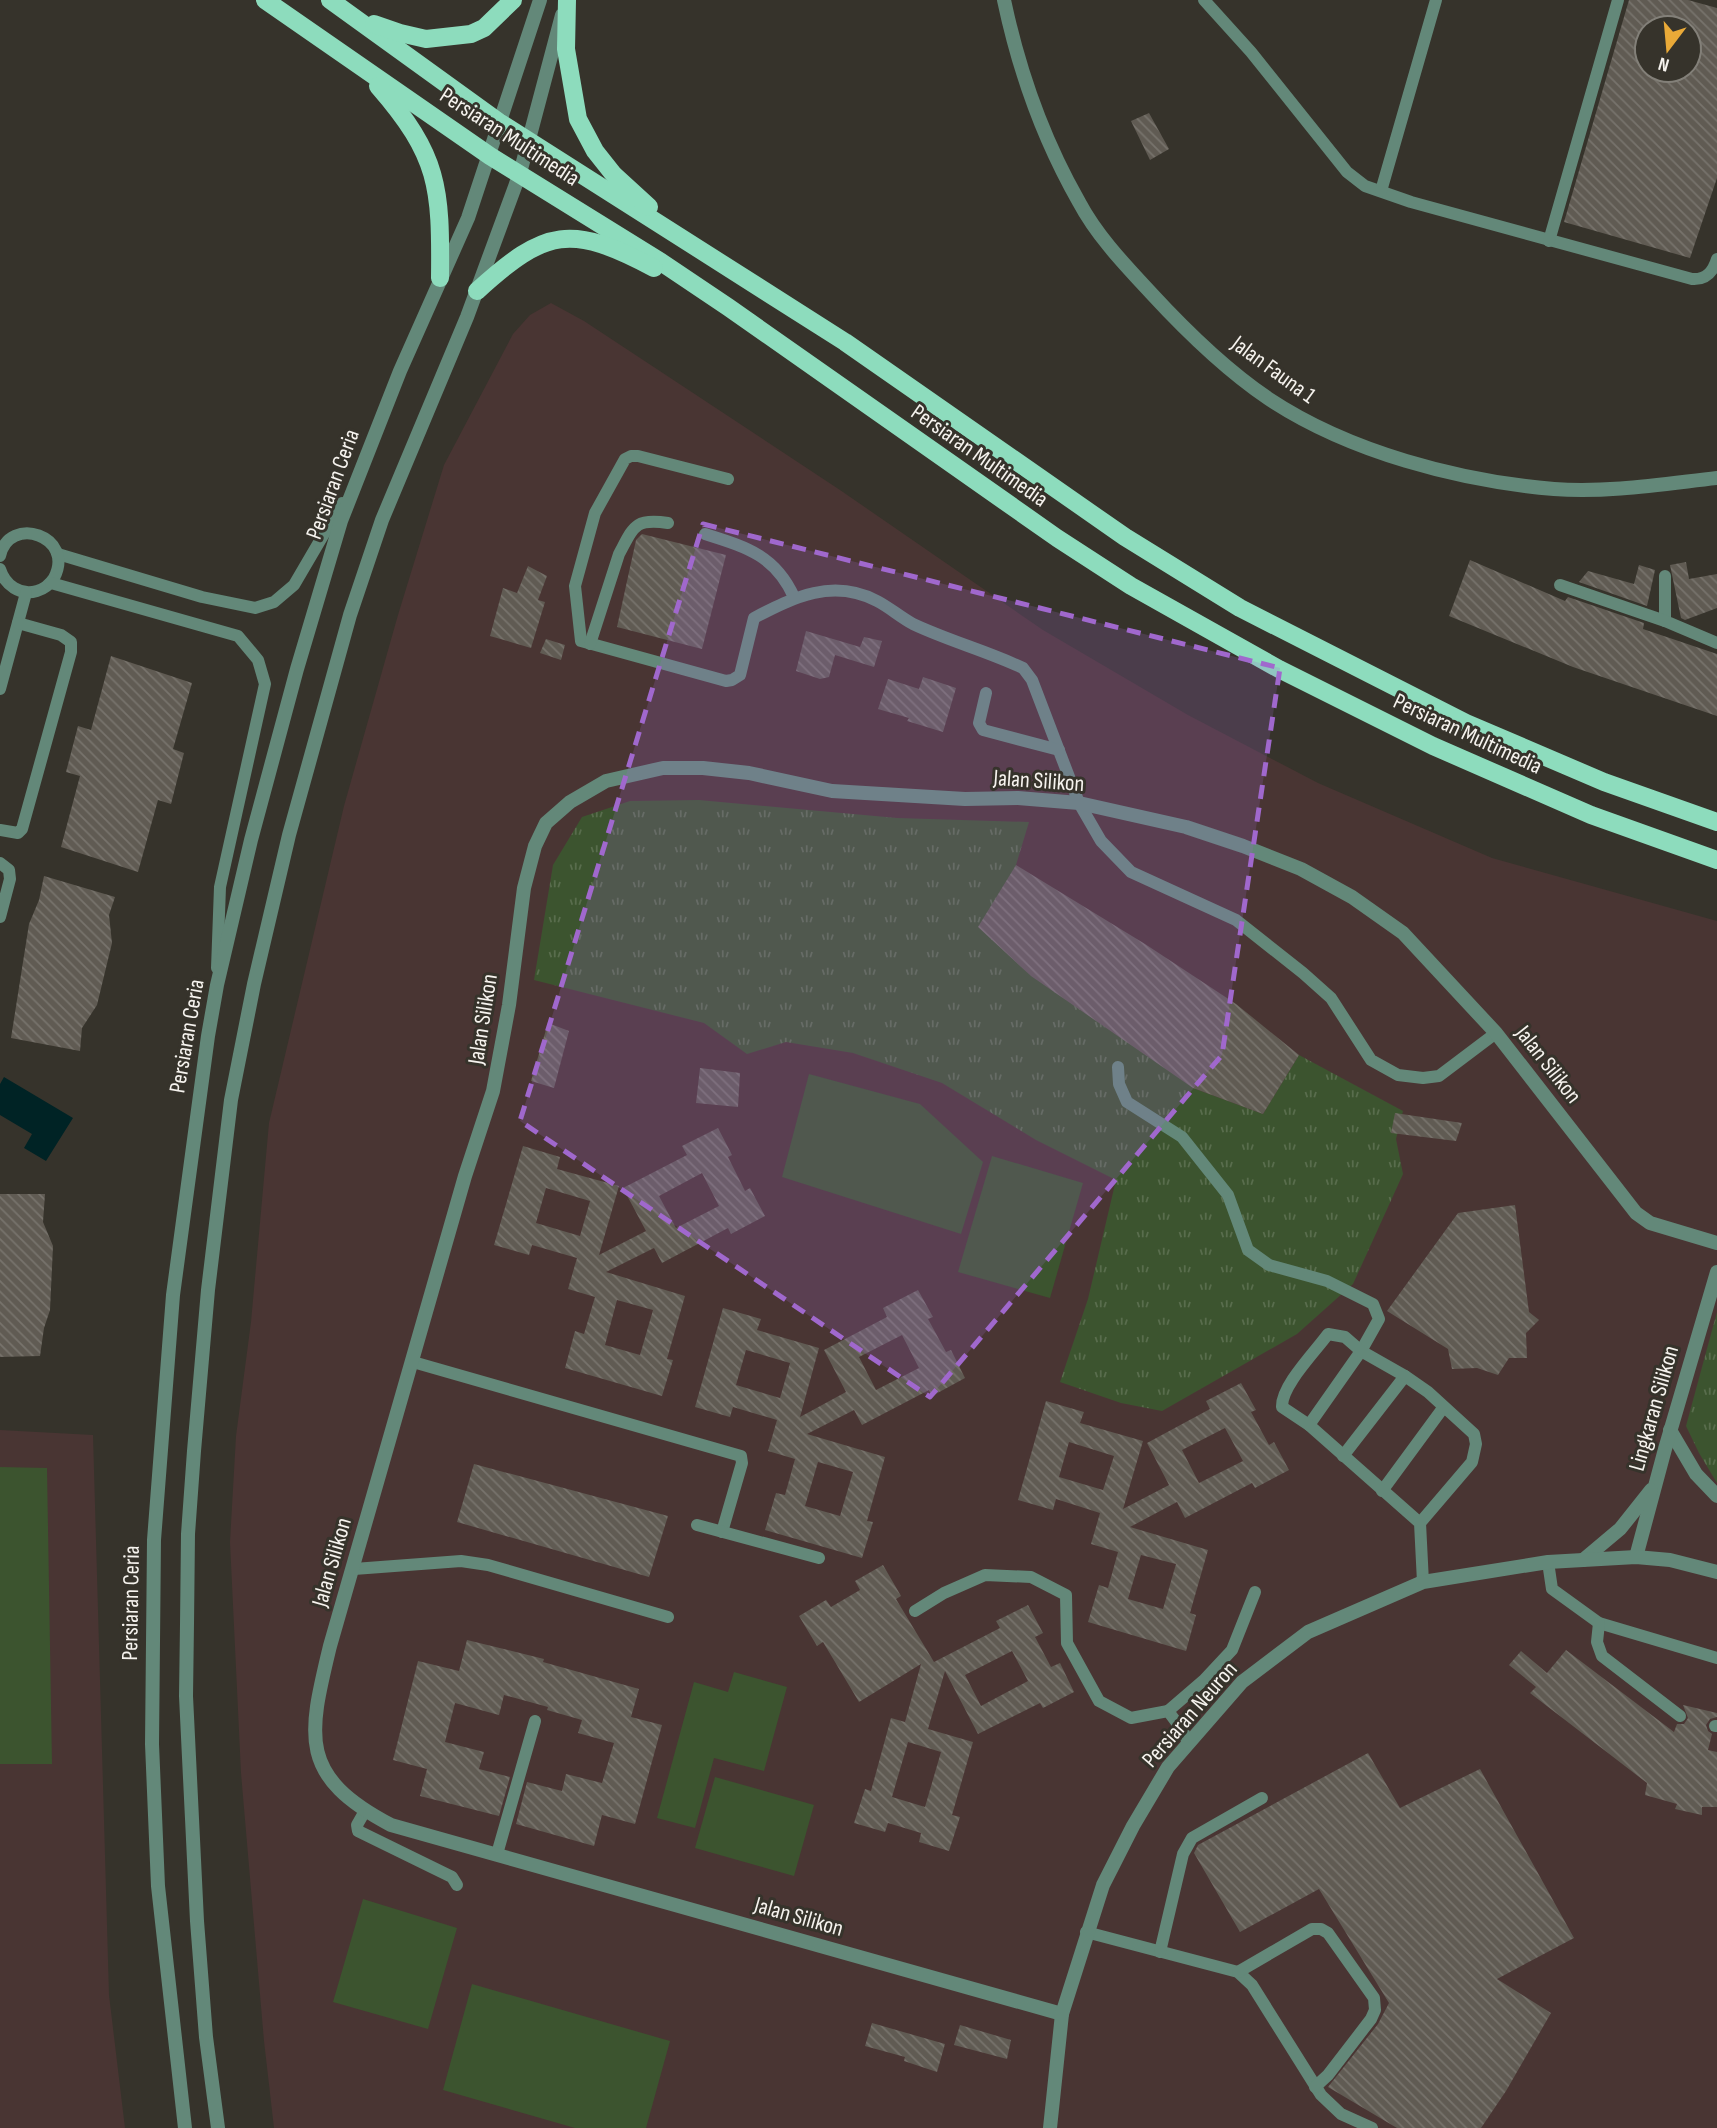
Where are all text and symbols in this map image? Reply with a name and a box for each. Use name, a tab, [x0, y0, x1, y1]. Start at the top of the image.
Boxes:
north arrow	[1633, 14, 1703, 84]
text: N	[1656, 51, 1672, 76]
street label: Persiaran Multimedia	[434, 81, 585, 192]
street label: Jalan Fauna 1	[1225, 329, 1321, 410]
street label: Persiaran Multimedia	[906, 398, 1053, 513]
street label: Persiaran Ceria	[300, 425, 366, 543]
street label: Persiaran Multimedia	[1389, 687, 1546, 781]
street label: Jalan Silikon	[991, 764, 1085, 798]
street label: Jalan Silikon	[462, 972, 504, 1067]
street label: Persiaran Ceria	[163, 977, 211, 1095]
street label: Jalan Silikon	[1508, 1019, 1587, 1109]
street label: Lingkaran Silikon	[1623, 1342, 1685, 1474]
street label: Jalan Silikon	[306, 1515, 358, 1611]
street label: Persiaran Ceria	[116, 1545, 146, 1661]
street label: Persiaran Neuron	[1136, 1656, 1243, 1773]
street label: Jalan Silikon	[750, 1891, 846, 1943]

